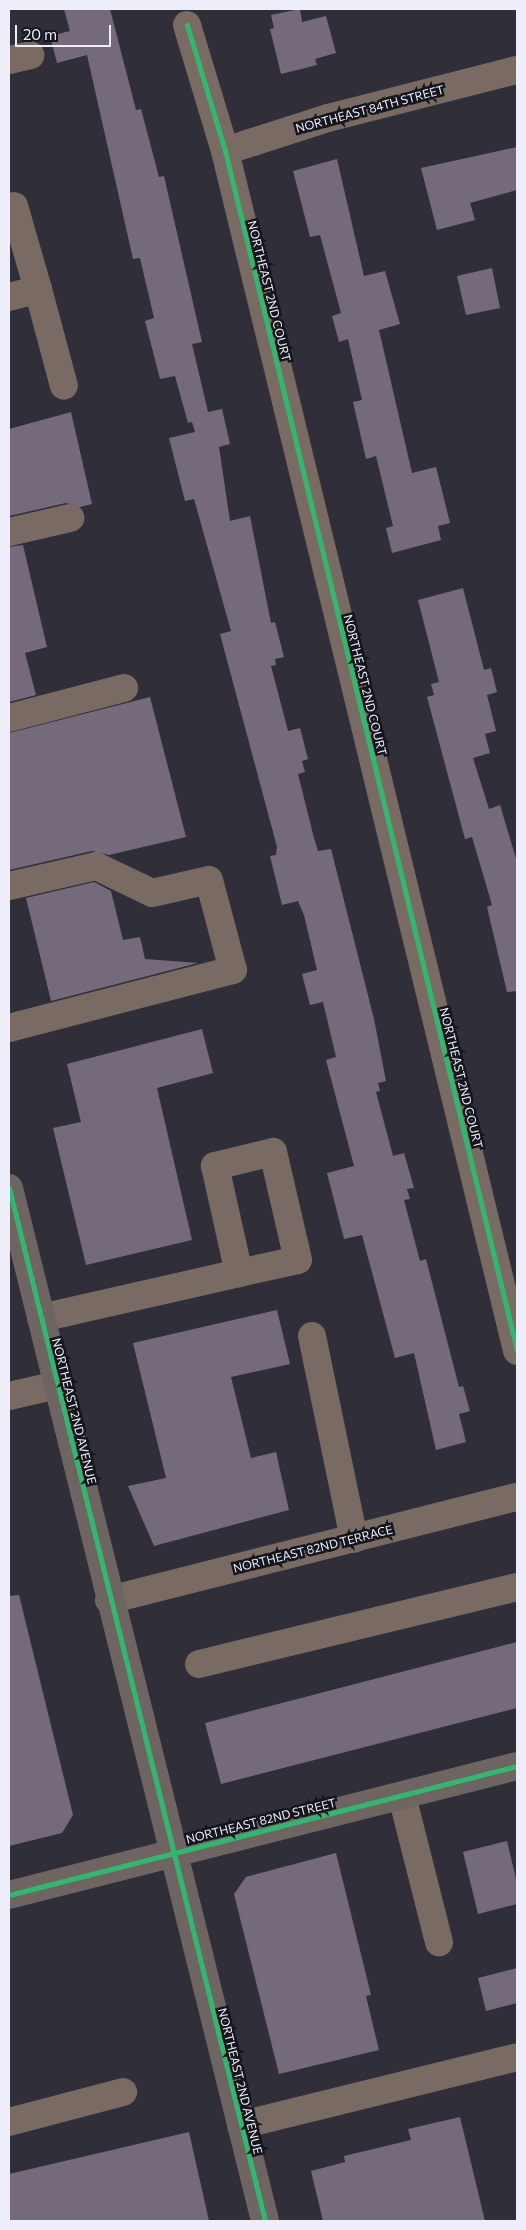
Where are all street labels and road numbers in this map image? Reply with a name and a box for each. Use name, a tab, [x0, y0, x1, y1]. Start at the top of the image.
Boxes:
street label: NORTHEAST 84TH STREET	[294, 82, 446, 136]
street label: NORTHEAST 2ND COURT	[245, 219, 293, 363]
street label: NORTHEAST 2ND COURT	[341, 613, 389, 757]
street label: NORTHEAST 2ND COURT	[437, 1006, 485, 1150]
street label: NORTHEAST 2ND AVENUE	[49, 1336, 99, 1486]
street label: NORTHEAST 82ND TERRACE	[232, 1522, 394, 1576]
street label: NORTHEAST 82ND STREET	[184, 1795, 338, 1847]
street label: NORTHEAST 2ND AVENUE	[215, 2006, 265, 2156]

